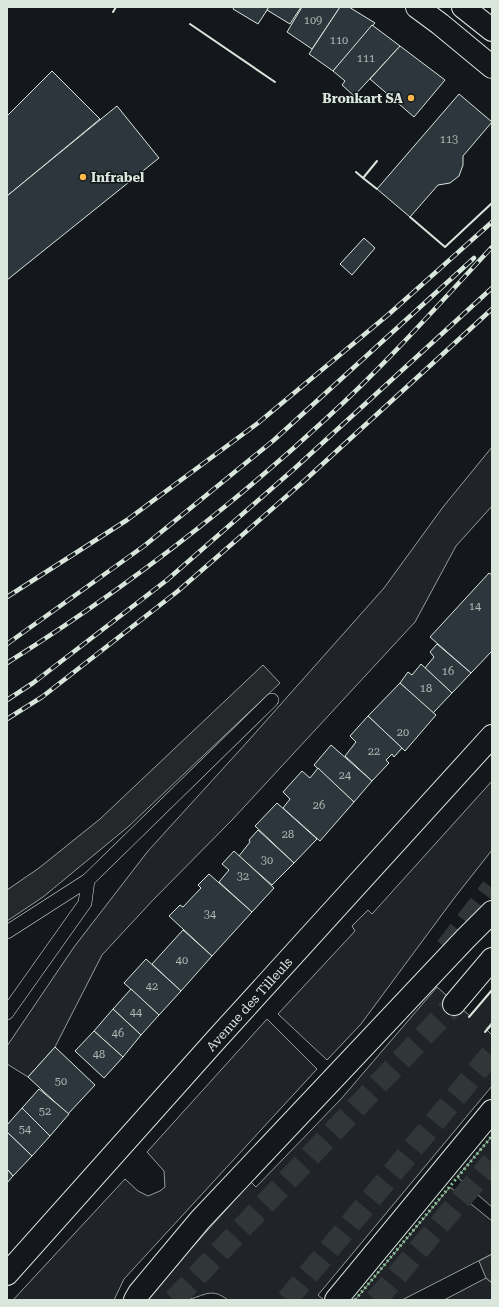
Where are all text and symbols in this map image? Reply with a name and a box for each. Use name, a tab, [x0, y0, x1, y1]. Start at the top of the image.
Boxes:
house number: 109	[304, 14, 322, 27]
house number: 110	[330, 34, 348, 47]
house number: 111	[357, 52, 375, 65]
place label: Bronkart SA	[322, 91, 404, 106]
marker: Bronkart SA	[406, 93, 416, 103]
house number: 113	[440, 133, 458, 146]
place label: Infrabel	[91, 170, 145, 185]
marker: Infrabel	[78, 172, 88, 182]
house number: 14	[469, 600, 482, 613]
house number: 16	[442, 665, 454, 678]
house number: 18	[420, 682, 432, 695]
house number: 20	[397, 726, 409, 739]
house number: 22	[368, 745, 380, 758]
house number: 24	[339, 769, 352, 782]
house number: 26	[313, 799, 325, 812]
house number: 28	[282, 828, 294, 841]
house number: 30	[261, 854, 273, 867]
house number: 32	[237, 870, 249, 883]
house number: 34	[204, 908, 217, 921]
house number: 40	[176, 954, 188, 967]
street label: Avenue des Tilleuls	[203, 954, 295, 1054]
house number: 42	[146, 980, 158, 993]
house number: 44	[130, 1006, 143, 1019]
house number: 46	[112, 1027, 124, 1040]
house number: 48	[93, 1048, 105, 1061]
house number: 50	[55, 1075, 67, 1088]
house number: 52	[39, 1105, 51, 1118]
house number: 54	[19, 1123, 32, 1136]

